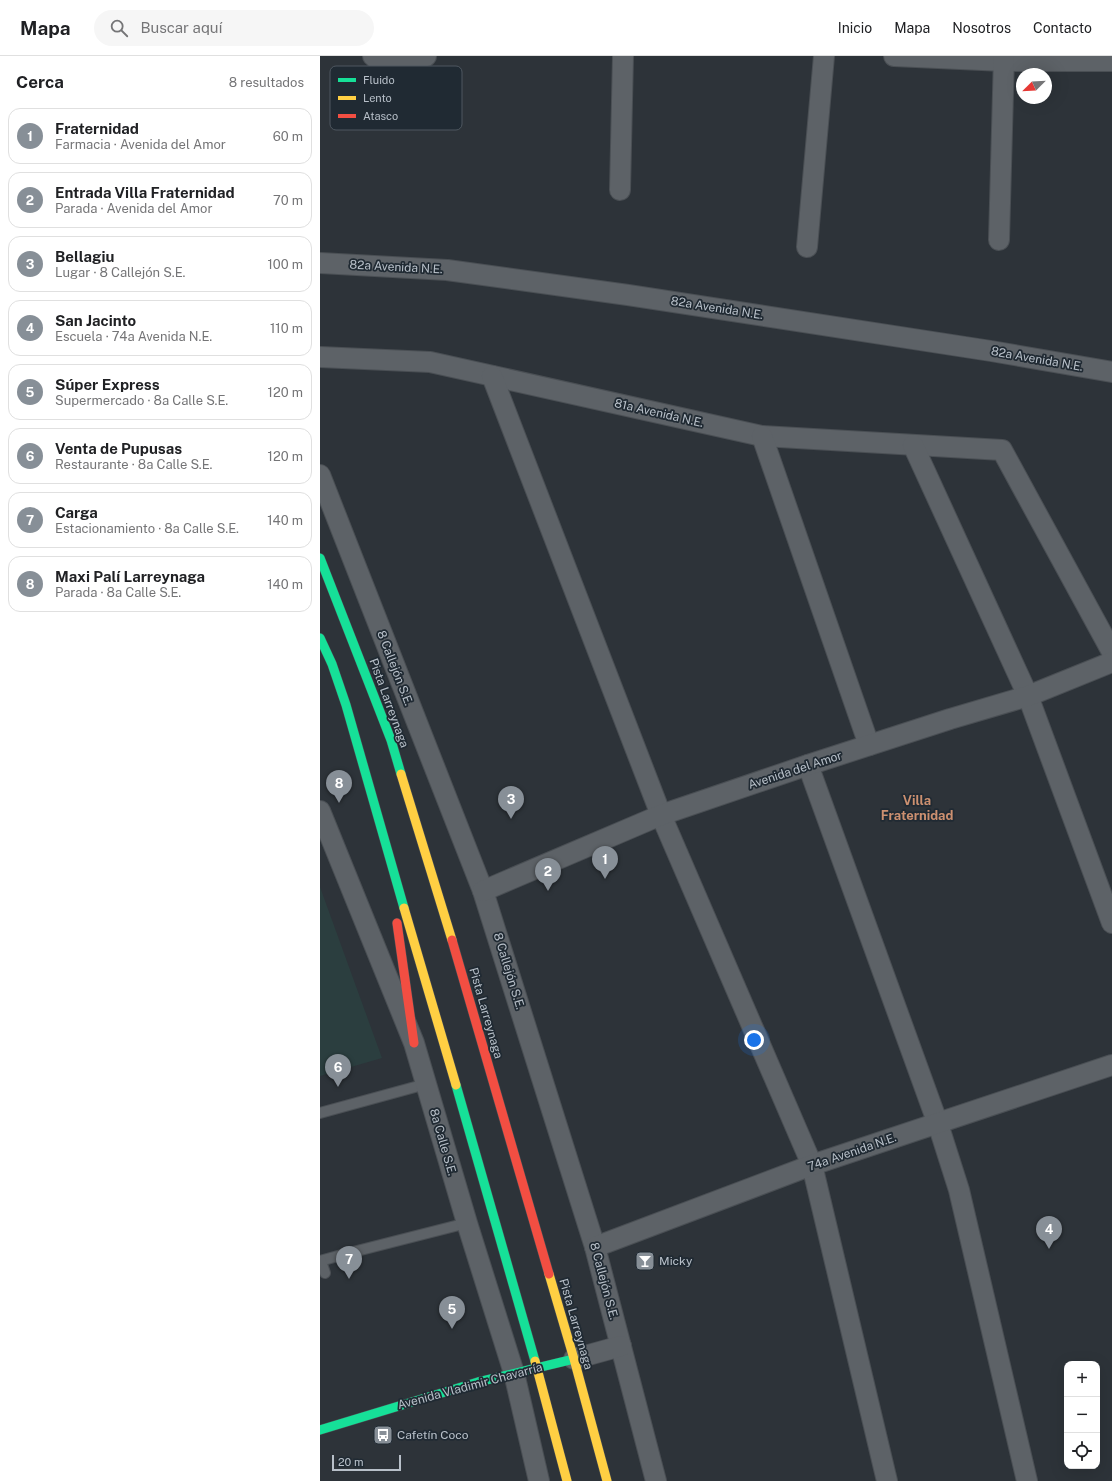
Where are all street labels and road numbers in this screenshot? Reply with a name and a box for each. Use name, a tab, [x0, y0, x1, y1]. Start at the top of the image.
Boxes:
street label: 82a Avenida N.E.	[349, 258, 443, 276]
street label: 82a Avenida N.E.	[670, 294, 764, 322]
street label: 82a Avenida N.E.	[990, 344, 1084, 374]
street label: 81a Avenida N.E.	[613, 396, 705, 430]
street label: 8 Callejón S.E.	[374, 628, 416, 708]
street label: Pista Larreynaga	[366, 656, 412, 750]
street label: Avenida del Amor	[746, 748, 844, 792]
street label: 8 Callejón S.E.	[491, 931, 527, 1011]
street label: Pista Larreynaga	[466, 966, 506, 1060]
street label: 8a Calle S.E.	[427, 1107, 459, 1177]
street label: 74a Avenida N.E.	[806, 1130, 898, 1174]
street label: 8 Callejón S.E.	[587, 1241, 621, 1321]
street label: Pista Larreynaga	[556, 1277, 596, 1371]
street label: Avenida Vladimir Chavarría	[396, 1360, 544, 1412]

